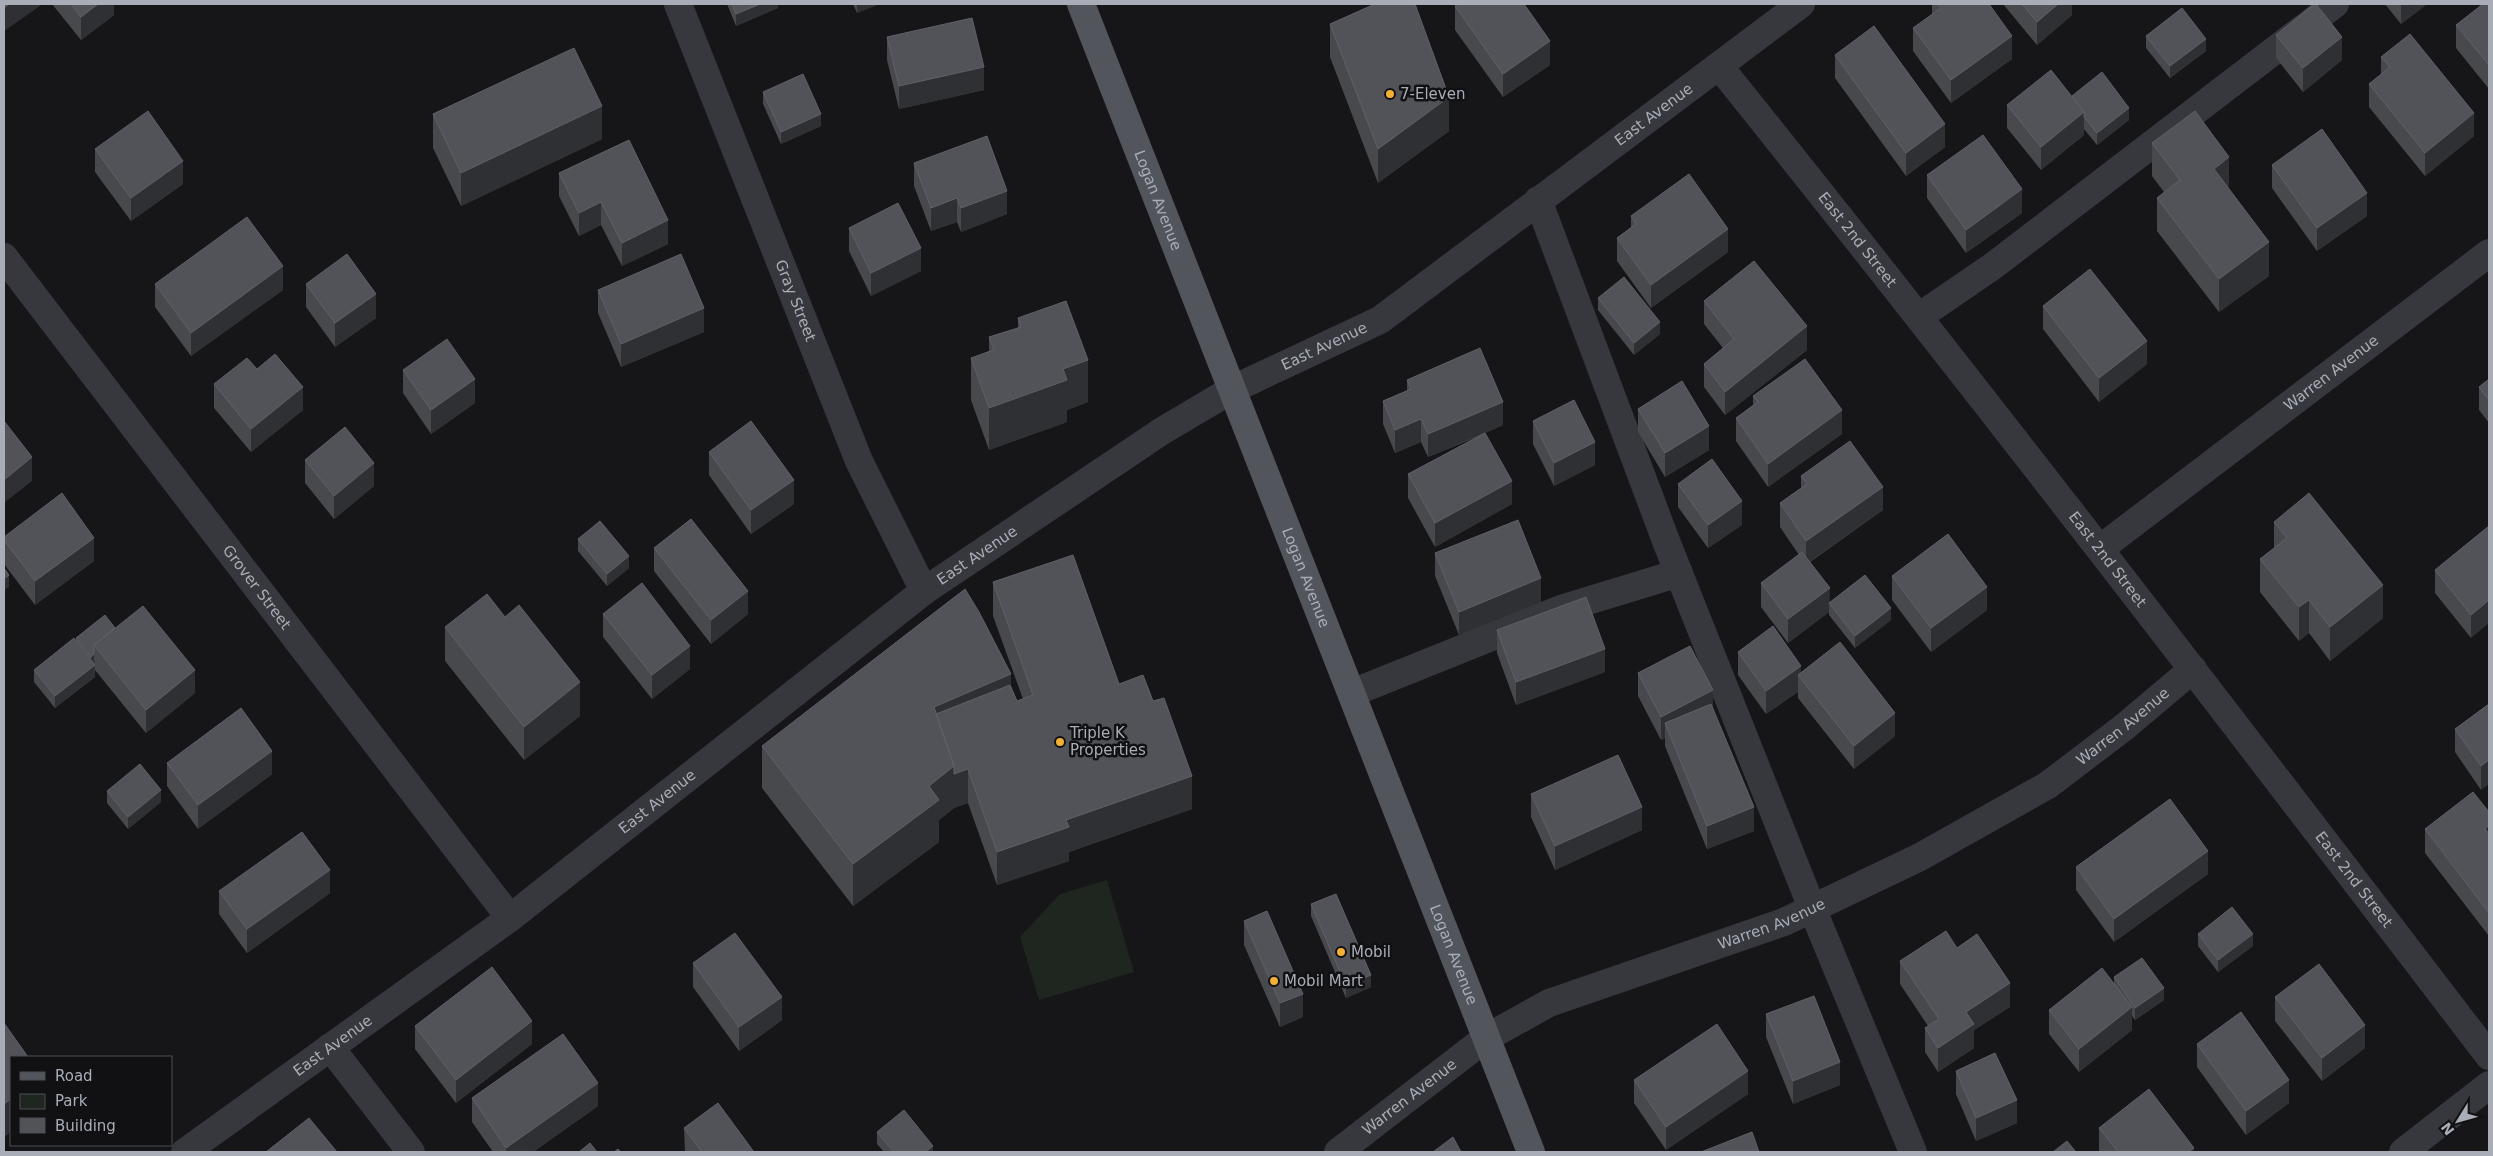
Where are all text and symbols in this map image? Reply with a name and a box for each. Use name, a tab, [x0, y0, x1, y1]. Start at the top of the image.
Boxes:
street label: East Avenue	[1611, 79, 1696, 150]
place label: 7-Eleven	[1400, 85, 1465, 103]
marker: 7-Eleven	[1384, 88, 1396, 100]
street label: Logan Avenue	[1130, 148, 1186, 253]
street label: East 2nd Street	[1814, 188, 1901, 291]
street label: Gray Street	[771, 257, 820, 344]
street label: East Avenue	[1278, 318, 1370, 374]
street label: Warren Avenue	[2280, 331, 2382, 415]
street label: East 2nd Street	[2065, 508, 2150, 611]
street label: East Avenue	[933, 522, 1021, 589]
street label: Logan Avenue	[1278, 525, 1334, 630]
street label: Grover Street	[219, 542, 295, 633]
street label: Warren Avenue	[2073, 684, 2173, 769]
place label: Triple K Properties	[1069, 724, 1146, 759]
marker: Triple K Properties	[1054, 736, 1066, 748]
street label: East Avenue	[615, 766, 699, 838]
street label: East 2nd Street	[2311, 828, 2396, 931]
street label: Warren Avenue	[1715, 895, 1828, 953]
street label: Logan Avenue	[1426, 902, 1481, 1007]
place label: Mobil	[1351, 943, 1391, 961]
marker: Mobil	[1335, 946, 1347, 958]
place label: Mobil Mart	[1284, 972, 1363, 990]
marker: Mobil Mart	[1268, 975, 1280, 987]
street label: East Avenue	[290, 1011, 376, 1080]
street label: Warren Avenue	[1359, 1055, 1460, 1139]
legend	[10, 1056, 172, 1146]
text: Road	[55, 1067, 93, 1085]
text: Park	[55, 1092, 88, 1110]
north arrow	[2433, 1096, 2483, 1146]
text: Building	[55, 1117, 116, 1135]
text: N	[2438, 1119, 2458, 1138]

